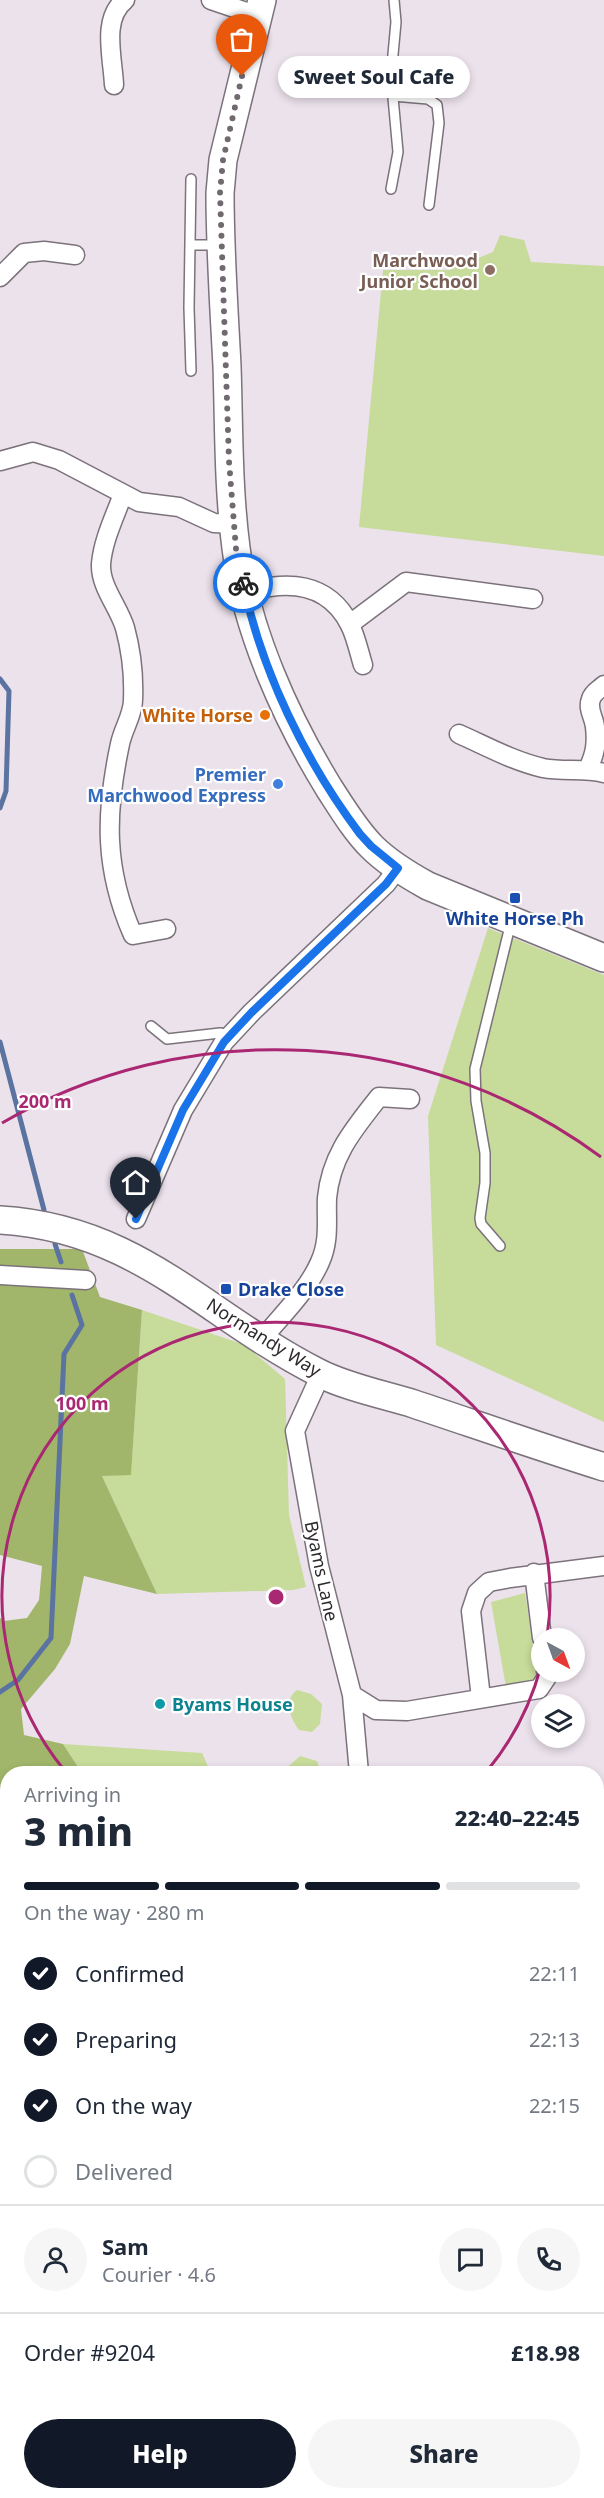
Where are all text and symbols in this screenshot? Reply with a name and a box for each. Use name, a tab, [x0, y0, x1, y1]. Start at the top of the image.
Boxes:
pin	[216, 14, 267, 76]
icon: bag	[225, 23, 258, 56]
callout: Sweet Soul Cafe	[278, 55, 470, 97]
text: Sweet Soul Cafe	[294, 63, 454, 90]
place label: Marchwood Junior School	[359, 248, 478, 293]
marker: Marchwood Junior School	[483, 263, 497, 277]
courier	[213, 553, 273, 613]
icon: bike	[227, 567, 260, 600]
place label: White Horse	[142, 703, 253, 727]
marker: White Horse	[258, 708, 272, 722]
place label: Premier Marchwood Express	[87, 762, 266, 807]
marker: Premier Marchwood Express	[271, 777, 285, 791]
marker: White Horse Ph	[508, 891, 522, 905]
place label: White Horse Ph	[446, 906, 584, 930]
text: 200 m	[18, 1089, 72, 1113]
pin	[110, 1157, 161, 1219]
icon: home	[119, 1166, 152, 1199]
place label: Drake Close	[238, 1277, 344, 1301]
marker: Drake Close	[219, 1282, 233, 1296]
street label: Normandy Way	[202, 1292, 326, 1382]
text: 100 m	[55, 1391, 109, 1415]
street label: Byams Lane	[300, 1519, 344, 1623]
centre of rings	[266, 1587, 286, 1607]
north arrow	[531, 1628, 585, 1682]
map controls	[531, 1628, 585, 1748]
place label: Byams House	[172, 1692, 293, 1716]
button: layers	[531, 1694, 585, 1748]
marker: Byams House	[153, 1697, 167, 1711]
text: Arriving in	[24, 1781, 121, 1808]
text: 22:40–22:45	[455, 1802, 580, 1832]
text: 3 min	[24, 1804, 133, 1857]
text: On the way · 280 m	[24, 1899, 204, 1926]
icon: check	[24, 1957, 57, 1990]
text: Confirmed	[75, 1958, 185, 1988]
text: 22:11	[529, 1960, 580, 1987]
icon: check	[24, 2023, 57, 2056]
text: Preparing	[75, 2024, 177, 2054]
text: 22:13	[529, 2026, 580, 2053]
icon: check	[24, 2089, 57, 2122]
text: On the way	[75, 2090, 192, 2120]
text: 22:15	[529, 2092, 580, 2119]
text: Delivered	[75, 2156, 173, 2186]
button: person	[24, 2228, 87, 2291]
button: chat	[439, 2228, 502, 2291]
button: phone	[517, 2228, 580, 2291]
text: Sam	[102, 2231, 149, 2261]
text: Courier · 4.6	[102, 2261, 216, 2288]
text: Order #9204	[24, 2337, 155, 2367]
text: £18.98	[511, 2337, 580, 2367]
button: Help	[24, 2419, 296, 2488]
button: Share	[308, 2419, 580, 2488]

